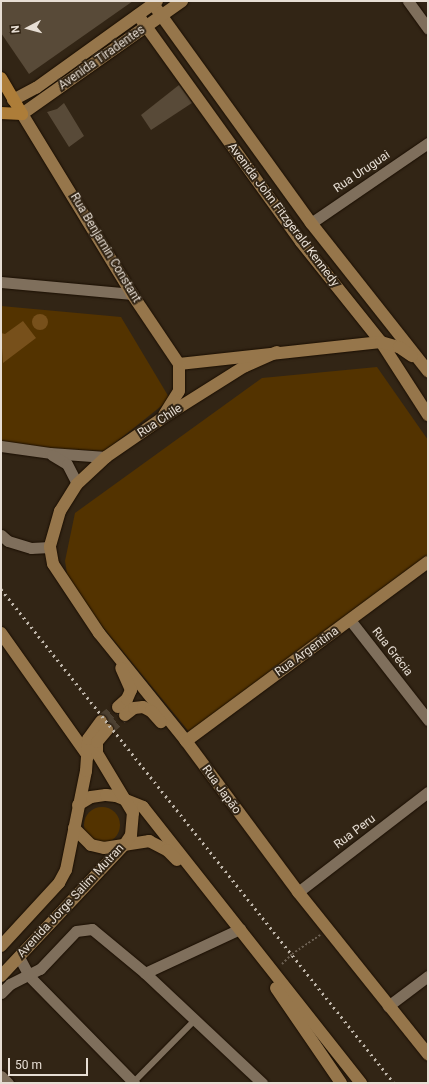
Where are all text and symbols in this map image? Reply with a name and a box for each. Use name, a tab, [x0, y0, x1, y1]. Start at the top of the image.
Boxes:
north arrow	[8, 8, 48, 48]
street label: Avenida Tiradentes	[56, 23, 148, 93]
text: N	[9, 25, 22, 34]
street label: Avenida John Fitzgerald Kennedy	[224, 140, 342, 290]
street label: Rua Uruguai	[331, 148, 393, 196]
street label: Rua Benjamin Constant	[67, 191, 143, 305]
street label: Rua Chile	[135, 401, 185, 441]
street label: Rua Argentina	[272, 624, 342, 680]
street label: Rua Grécia	[369, 625, 415, 679]
street label: Rua Japão	[198, 763, 244, 817]
street label: Rua Peru	[331, 812, 379, 852]
street label: Avenida Jorge Salim Mutran	[15, 841, 127, 961]
scale bar	[10, 1050, 90, 1076]
text: 50 m	[15, 1058, 42, 1072]

